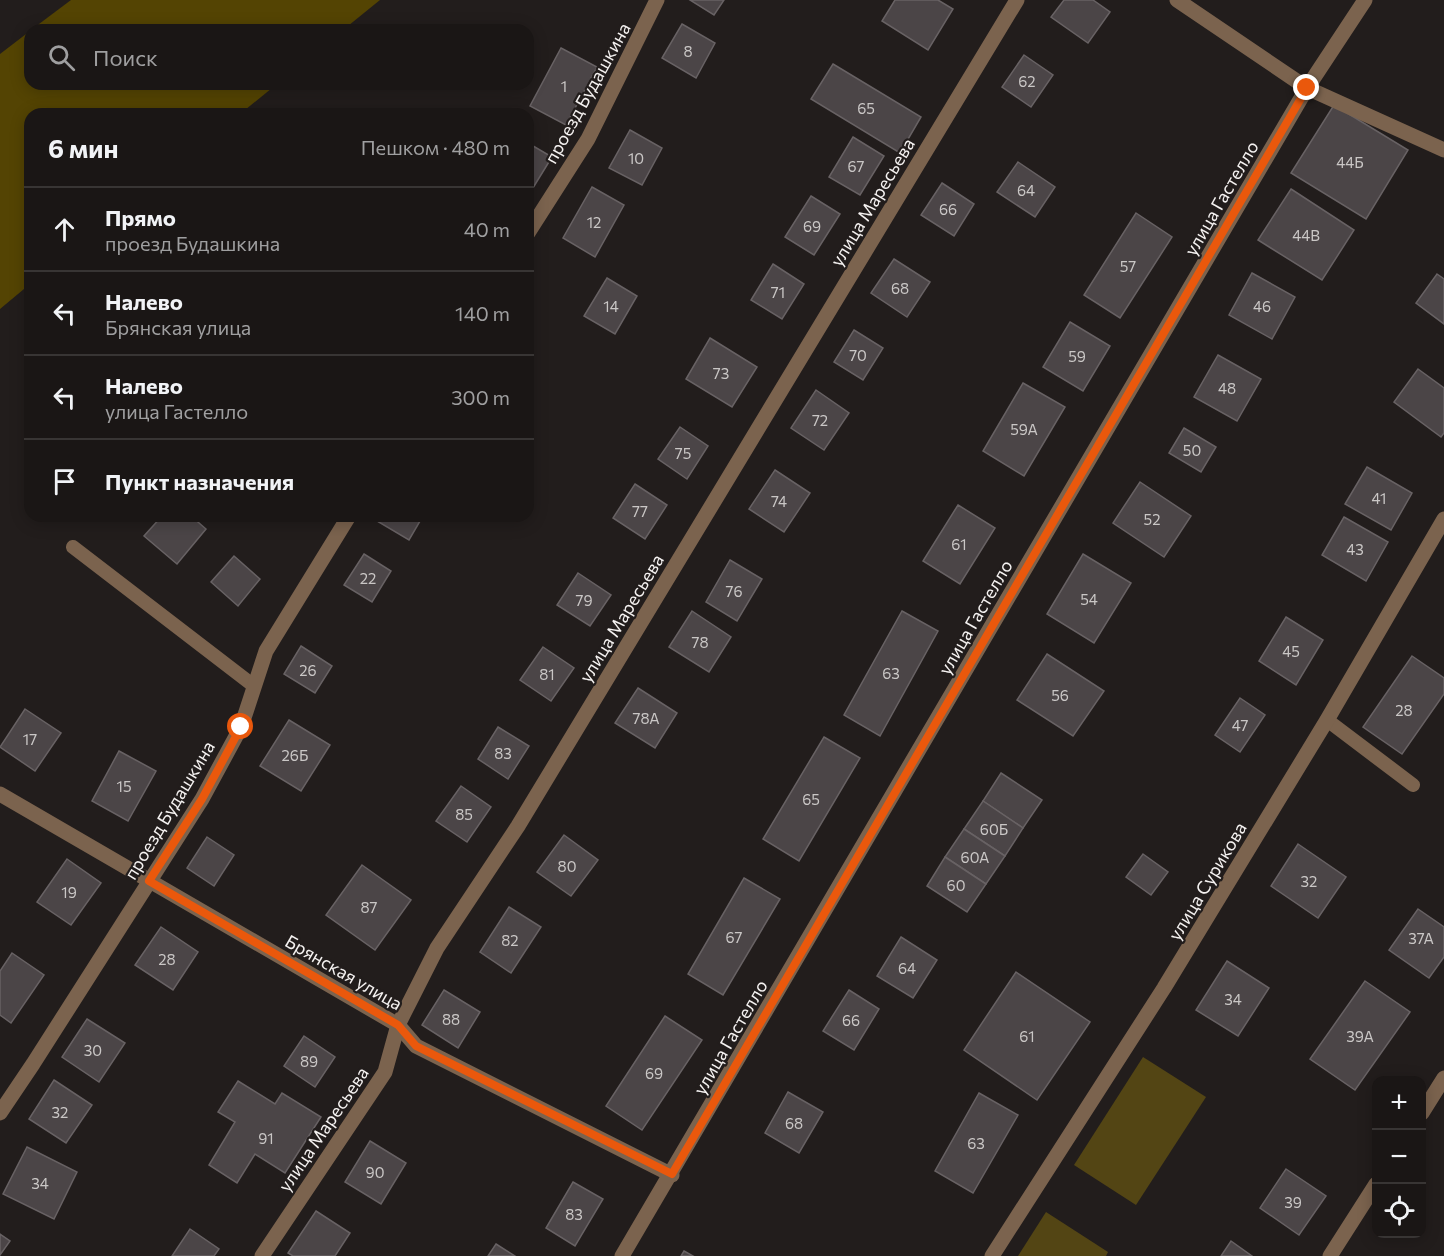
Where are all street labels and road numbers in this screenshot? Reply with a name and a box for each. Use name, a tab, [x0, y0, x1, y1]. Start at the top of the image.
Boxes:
street label: проезд Будашкина	[539, 19, 635, 167]
street label: улица Маресьева	[825, 134, 919, 270]
street label: улица Гастелло	[1179, 137, 1263, 259]
street label: улица Маресьева	[574, 550, 668, 686]
street label: улица Гастелло	[933, 556, 1017, 678]
street label: проезд Будашкина	[119, 737, 219, 883]
street label: улица Сурикова	[1163, 818, 1251, 944]
street label: Брянская улица	[282, 930, 406, 1014]
street label: улица Гастелло	[688, 976, 772, 1098]
street label: улица Маресьева	[273, 1062, 373, 1196]

